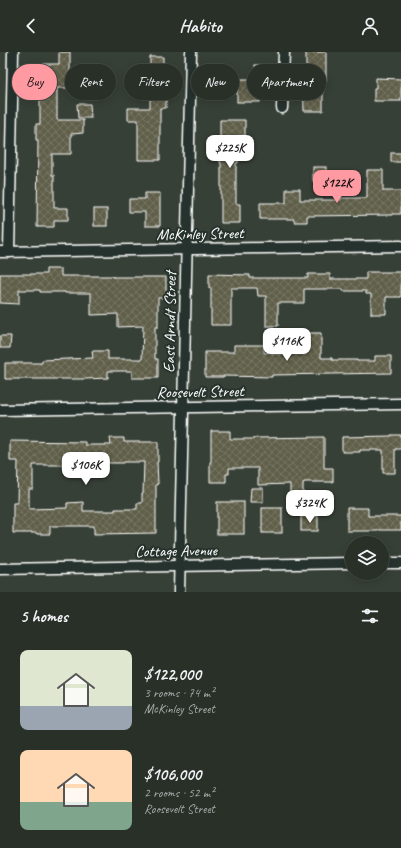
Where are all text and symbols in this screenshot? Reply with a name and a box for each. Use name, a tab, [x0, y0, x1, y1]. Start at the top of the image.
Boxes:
icon: back	[20, 15, 42, 37]
text: Habito	[179, 15, 222, 37]
icon: person	[359, 15, 381, 37]
chip: Buy	[12, 64, 57, 100]
chip: Rent	[65, 64, 116, 100]
chip: Filters	[124, 64, 183, 100]
chip: New	[191, 64, 239, 100]
chip: Apartment	[247, 64, 326, 100]
pin: $225K	[202, 135, 258, 169]
text: $225K	[215, 140, 245, 156]
pin: $122K	[309, 170, 365, 204]
text: $122K	[322, 175, 352, 191]
street label: McKinley Street	[156, 223, 245, 245]
street label: East Arndt Street	[159, 268, 181, 373]
pin: $116K	[259, 328, 315, 362]
text: $116K	[272, 333, 302, 349]
street label: Roosevelt Street	[156, 381, 246, 403]
pin: $106K	[58, 452, 114, 486]
text: $106K	[71, 457, 101, 473]
pin: $324K	[282, 490, 338, 524]
text: $324K	[295, 495, 325, 511]
map controls	[345, 536, 389, 580]
button: layers	[345, 536, 389, 580]
street label: Cottage Avenue	[135, 540, 219, 562]
icon: filters	[359, 605, 381, 627]
text: 5 homes	[20, 606, 68, 627]
text: $122,000	[144, 664, 201, 685]
icon: home	[52, 666, 100, 714]
text: 3 rooms · 74 m²	[144, 685, 214, 701]
text: McKinley Street	[144, 701, 215, 717]
text: $106,000	[144, 764, 201, 785]
icon: home	[52, 766, 100, 814]
text: 2 rooms · 52 m²	[144, 785, 214, 801]
text: Roosevelt Street	[144, 801, 215, 817]

